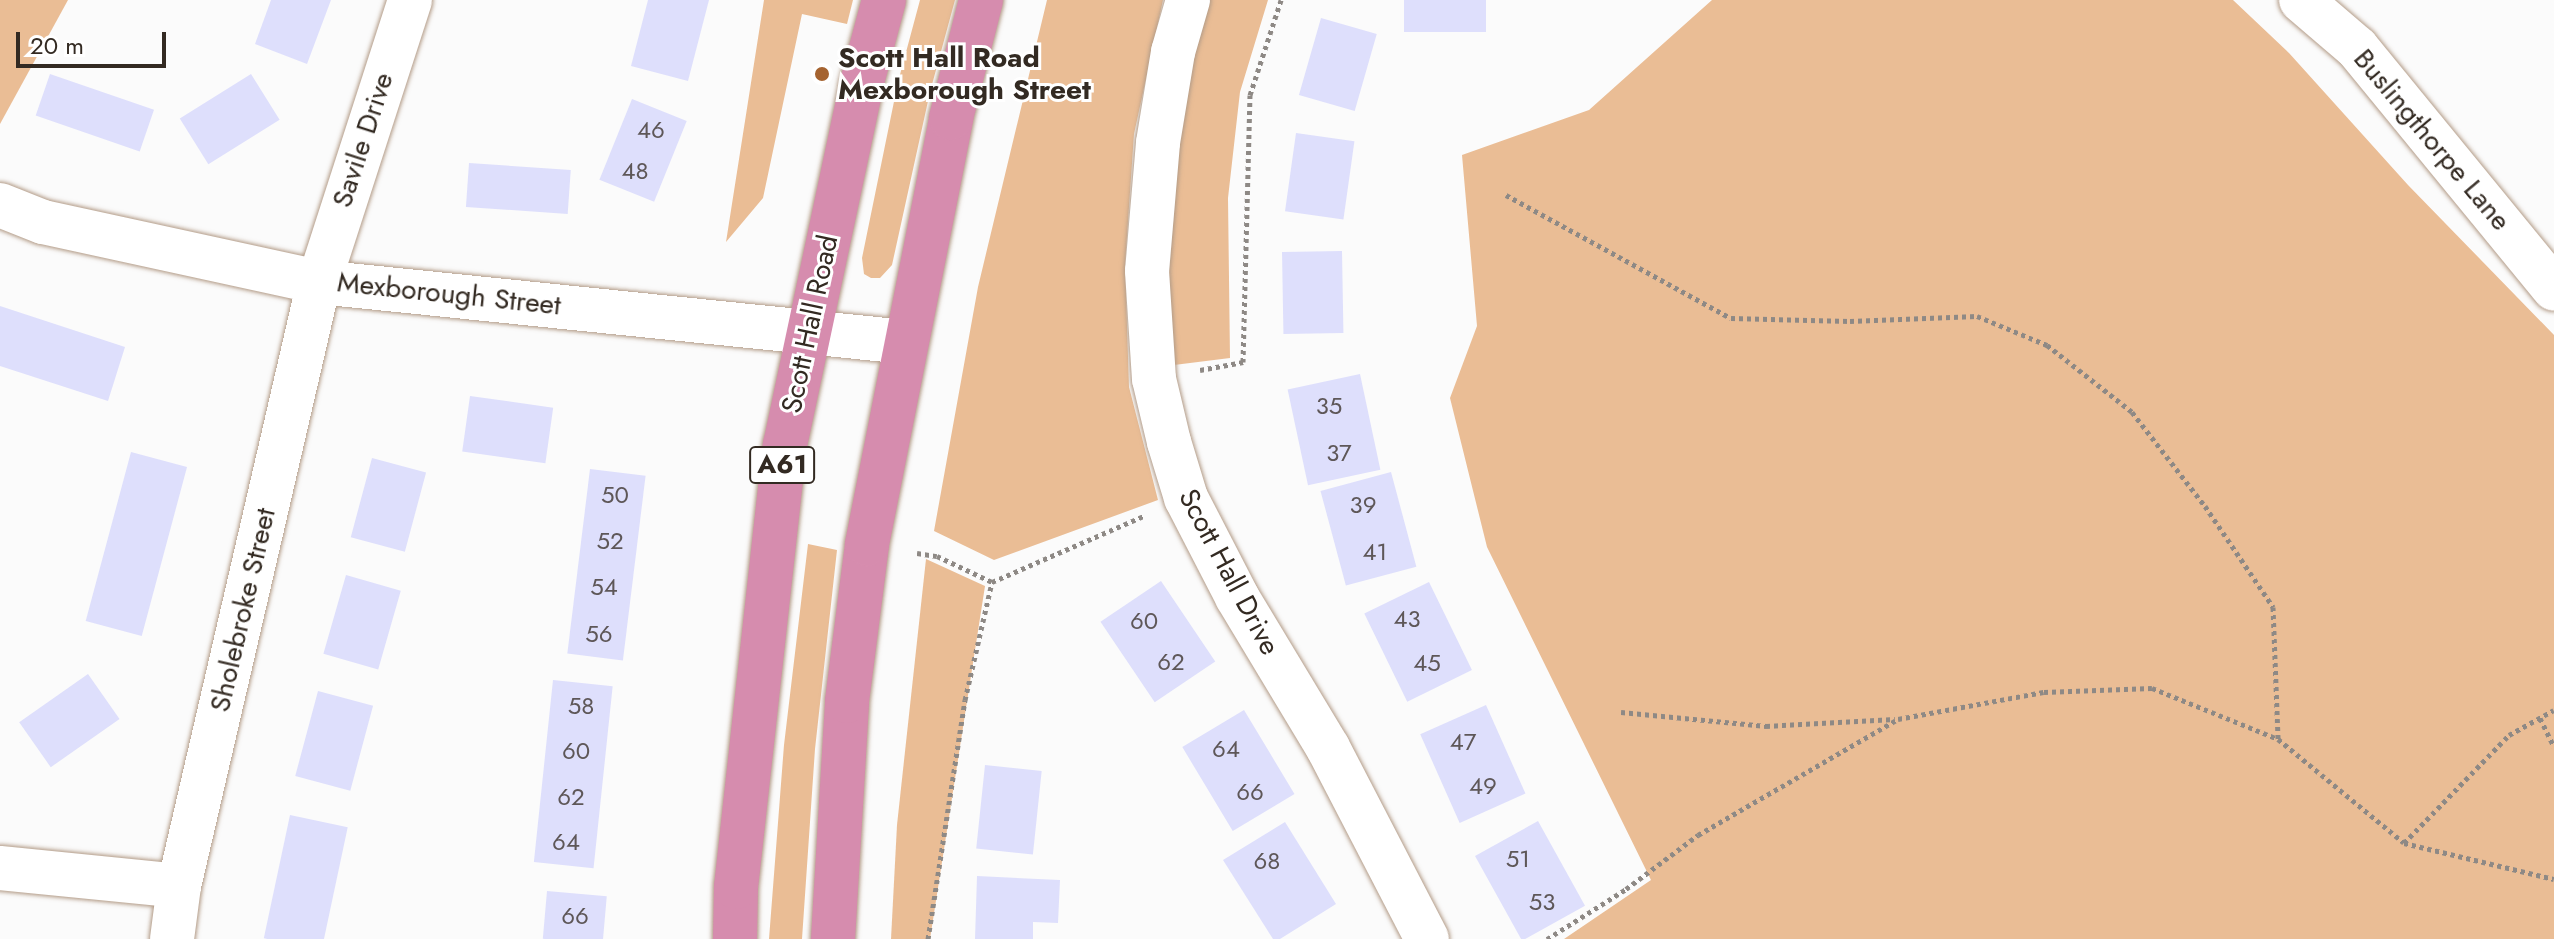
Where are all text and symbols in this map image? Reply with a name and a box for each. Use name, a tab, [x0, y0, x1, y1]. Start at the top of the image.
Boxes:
scale bar	[20, 16, 170, 66]
text: 20 m	[30, 28, 84, 63]
place label: Scott Hall Road Mexborough Street	[838, 41, 1091, 107]
street label: Buslingthorpe Lane	[2346, 43, 2518, 237]
marker: Scott Hall Road Mexborough Street	[813, 65, 831, 83]
street label: Savile Drive	[325, 68, 401, 212]
house number: 46	[637, 116, 665, 144]
house number: 48	[621, 157, 649, 185]
street label: Scott Hall Road	[775, 232, 845, 416]
street label: Mexborough Street	[335, 266, 563, 322]
house number: 35	[1316, 392, 1342, 420]
house number: 37	[1326, 439, 1352, 467]
road number: A61	[748, 443, 816, 487]
house number: 50	[601, 481, 629, 509]
street label: Scott Hall Drive	[1171, 483, 1287, 661]
house number: 39	[1350, 491, 1376, 519]
street label: Sholebroke Street	[203, 505, 283, 715]
house number: 52	[596, 527, 624, 555]
house number: 41	[1363, 538, 1387, 566]
house number: 54	[590, 573, 618, 601]
house number: 43	[1393, 605, 1421, 633]
house number: 60	[1130, 607, 1158, 635]
house number: 56	[585, 620, 613, 648]
house number: 62	[1157, 648, 1185, 676]
house number: 45	[1413, 649, 1441, 677]
house number: 58	[568, 692, 594, 720]
house number: 47	[1450, 728, 1476, 756]
house number: 64	[1212, 735, 1240, 763]
house number: 60	[562, 737, 590, 765]
house number: 49	[1469, 772, 1497, 800]
house number: 66	[1236, 778, 1264, 806]
house number: 62	[557, 783, 585, 811]
house number: 64	[552, 828, 580, 856]
house number: 51	[1506, 845, 1530, 873]
house number: 68	[1254, 847, 1280, 875]
house number: 53	[1529, 888, 1555, 916]
house number: 66	[561, 902, 589, 930]

